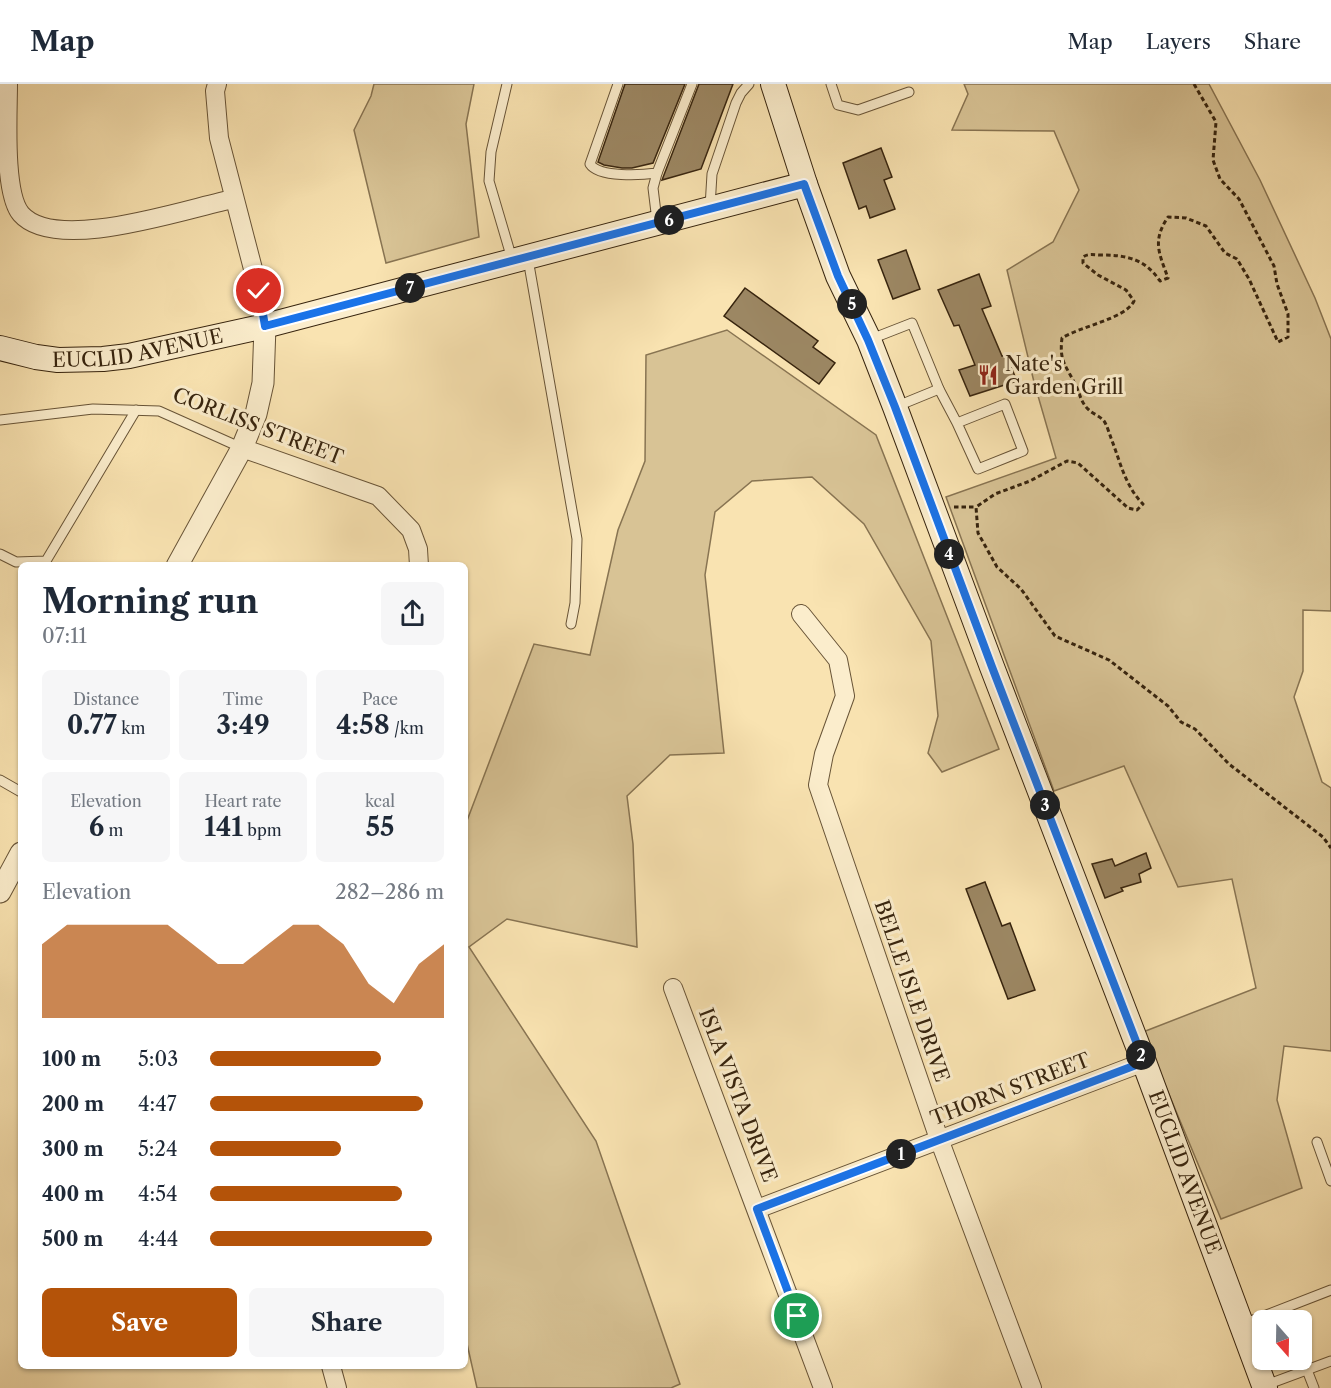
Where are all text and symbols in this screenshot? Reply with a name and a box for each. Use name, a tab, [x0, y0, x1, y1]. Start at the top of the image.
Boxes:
text: Map	[30, 24, 94, 58]
text: Map	[1068, 29, 1113, 54]
text: Layers	[1146, 29, 1211, 54]
text: Share	[1244, 29, 1301, 54]
pin: 6	[654, 205, 684, 235]
text: 6	[664, 210, 674, 230]
pin	[233, 265, 284, 316]
pin: 7	[395, 273, 425, 303]
icon: check	[242, 274, 275, 307]
text: 7	[406, 278, 414, 298]
pin: 5	[837, 289, 867, 319]
text: 5	[848, 294, 856, 314]
street label: EUCLID AVENUE	[52, 324, 225, 372]
place label: Nate's Garden Grill	[1005, 352, 1124, 399]
restaurant icon: Nate's Garden Grill	[976, 363, 1000, 387]
street label: CORLISS STREET	[169, 382, 347, 470]
pin: 4	[934, 539, 964, 569]
text: 4	[944, 544, 954, 564]
text: Morning run	[42, 581, 258, 622]
button: share	[381, 582, 444, 645]
text: 07:11	[42, 624, 87, 648]
text: Distance	[73, 689, 139, 709]
text: Time	[223, 689, 263, 709]
text: Pace	[362, 689, 398, 709]
text: 0.77	[67, 709, 117, 741]
text: 3:49	[216, 709, 270, 741]
text: 4:58	[336, 709, 390, 741]
text: km	[117, 718, 145, 738]
text: /km	[390, 718, 424, 738]
pin: 3	[1030, 790, 1060, 820]
text: Elevation	[70, 791, 142, 811]
text: Heart rate	[204, 791, 282, 811]
text: kcal	[365, 791, 395, 811]
text: 3	[1040, 795, 1050, 815]
text: 6	[89, 811, 104, 843]
text: 141	[204, 811, 243, 843]
text: 55	[366, 811, 394, 843]
text: m	[104, 820, 123, 840]
text: bpm	[243, 820, 282, 840]
text: Elevation	[42, 880, 131, 904]
text: 282–286 m	[335, 880, 444, 904]
street label: BELLE ISLE DRIVE	[870, 897, 954, 1085]
street label: ISLA VISTA DRIVE	[694, 1005, 782, 1185]
pin: 2	[1126, 1040, 1156, 1070]
text: 2	[1136, 1045, 1146, 1065]
text: 100 m	[42, 1047, 101, 1071]
text: 5:03	[138, 1047, 178, 1071]
street label: THORN STREET	[927, 1048, 1093, 1130]
street label: EUCLID AVENUE	[1144, 1087, 1226, 1258]
text: 200 m	[42, 1092, 104, 1116]
text: 4:47	[138, 1092, 177, 1116]
text: 300 m	[42, 1137, 104, 1161]
text: 5:24	[138, 1137, 178, 1161]
pin: 1	[886, 1139, 916, 1169]
text: 1	[897, 1144, 905, 1164]
text: 400 m	[42, 1182, 104, 1206]
text: 4:54	[138, 1182, 178, 1206]
text: 500 m	[42, 1227, 103, 1251]
text: 4:44	[138, 1227, 178, 1251]
button: Save	[42, 1288, 237, 1357]
button: Share	[249, 1288, 444, 1357]
pin	[771, 1290, 822, 1341]
icon: arrive	[780, 1299, 813, 1332]
north arrow	[1252, 1310, 1312, 1370]
map controls	[1252, 1310, 1312, 1370]

